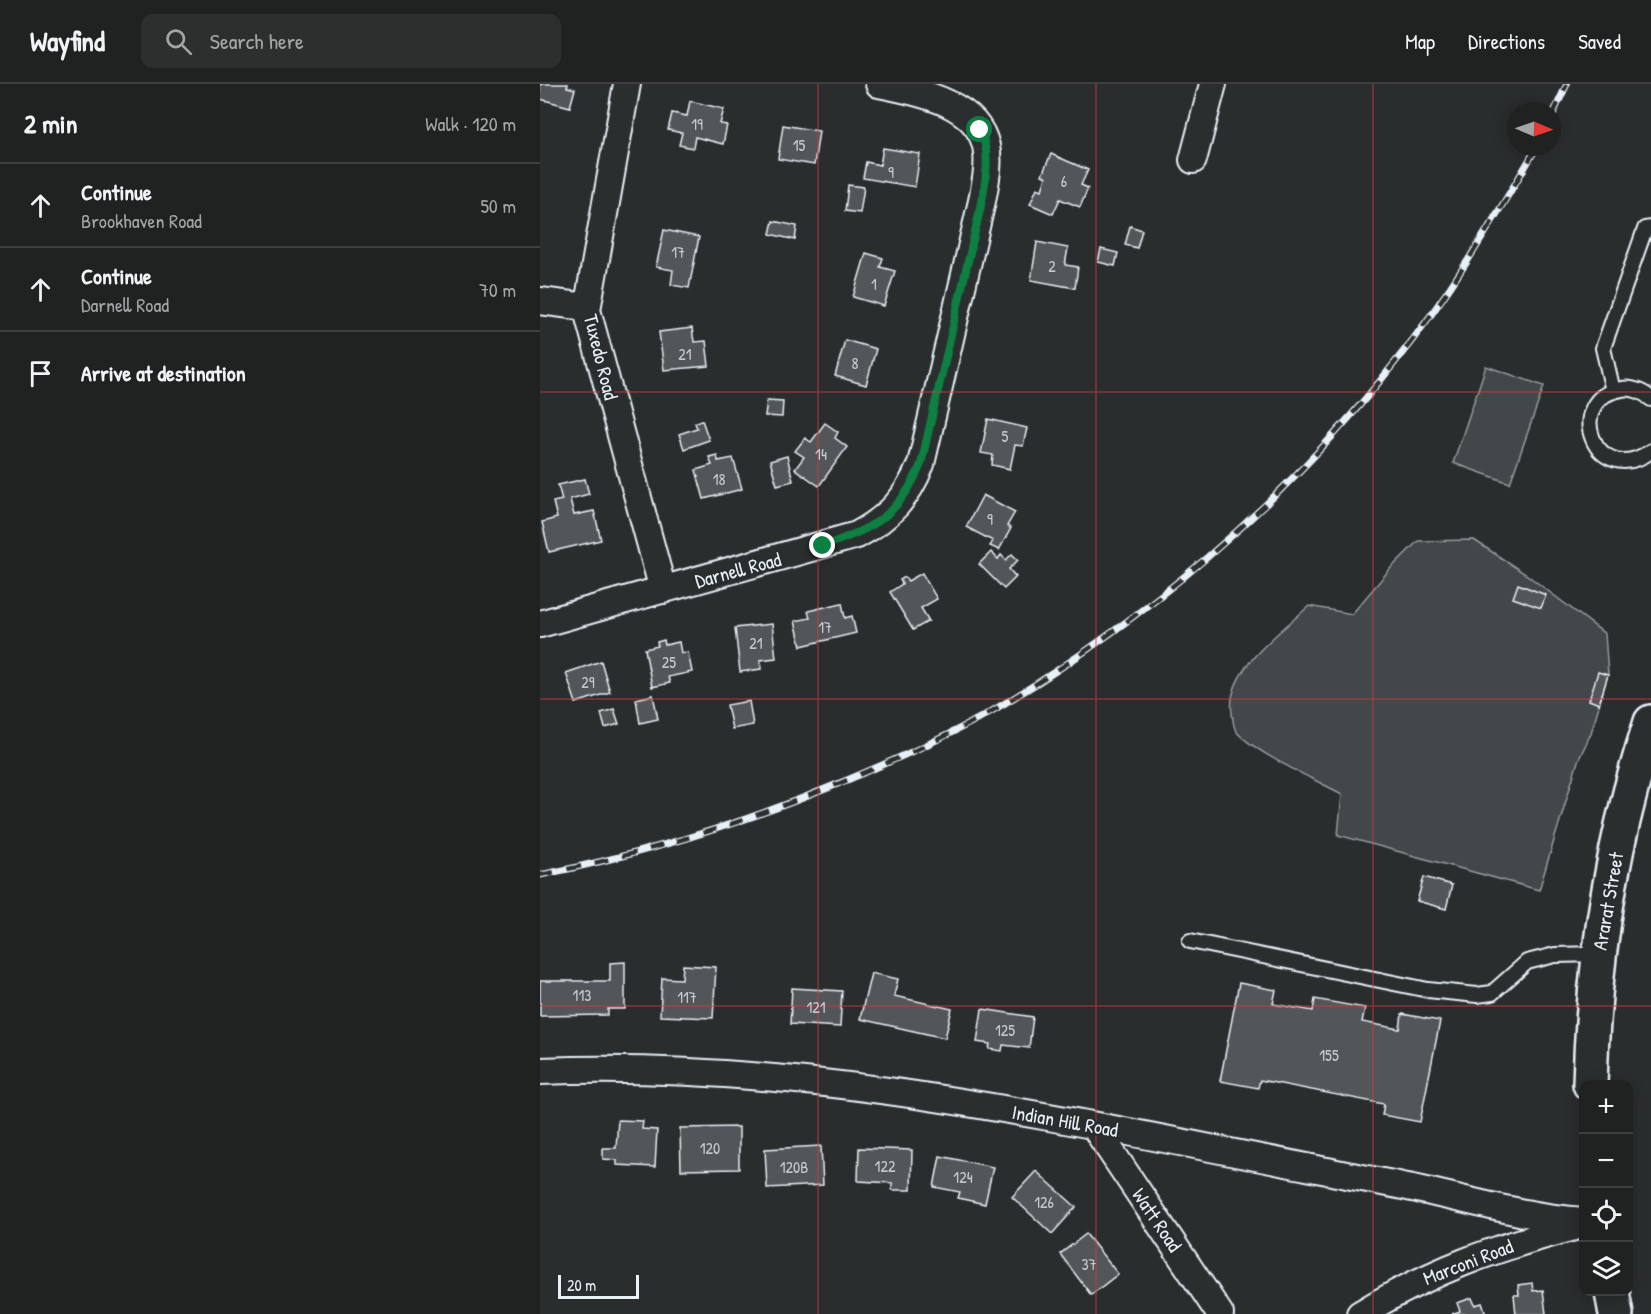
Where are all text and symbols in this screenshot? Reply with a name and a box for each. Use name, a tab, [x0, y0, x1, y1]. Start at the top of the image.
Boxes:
search box	[141, 14, 561, 68]
text: Wayfind	[30, 22, 105, 60]
icon: search	[162, 25, 195, 58]
text: Search here	[210, 26, 304, 56]
text: Map	[1405, 27, 1435, 56]
text: Directions	[1468, 27, 1545, 56]
text: Saved	[1578, 27, 1621, 56]
north arrow	[1507, 102, 1561, 156]
text: 2 min	[24, 106, 77, 141]
text: Walk · 120 m	[425, 110, 516, 137]
house number: 19	[691, 113, 703, 135]
route start	[966, 116, 992, 142]
house number: 15	[793, 134, 806, 156]
house number: 9	[888, 161, 894, 183]
house number: 6	[1061, 170, 1067, 192]
text: Continue	[81, 177, 152, 207]
icon: ahead	[24, 189, 57, 222]
text: 50 m	[480, 192, 516, 219]
text: Brookhaven Road	[81, 207, 202, 234]
house number: 17	[671, 241, 685, 263]
house number: 2	[1048, 255, 1056, 277]
text: Continue	[81, 261, 152, 291]
icon: ahead	[24, 273, 57, 306]
house number: 1	[871, 273, 877, 295]
text: 70 m	[479, 276, 516, 303]
text: Darnell Road	[81, 291, 169, 318]
street label: Tuxedo Road	[578, 311, 625, 403]
house number: 21	[678, 343, 692, 365]
house number: 8	[852, 352, 859, 374]
icon: arrive	[24, 357, 57, 390]
text: Arrive at destination	[81, 358, 246, 388]
house number: 5	[1002, 425, 1009, 447]
house number: 14	[815, 443, 827, 465]
house number: 18	[713, 468, 725, 490]
house number: 9	[987, 508, 993, 530]
route end	[809, 532, 835, 558]
street label: Darnell Road	[692, 545, 784, 594]
house number: 17	[818, 616, 832, 638]
house number: 21	[749, 632, 763, 654]
house number: 25	[662, 651, 676, 673]
house number: 29	[581, 671, 595, 693]
street label: Ararat Street	[1586, 849, 1630, 952]
house number: 113	[573, 984, 591, 1006]
house number: 117	[677, 986, 697, 1008]
house number: 121	[806, 996, 826, 1018]
house number: 125	[995, 1019, 1015, 1041]
house number: 155	[1319, 1044, 1339, 1066]
map controls	[1579, 1080, 1633, 1296]
button: +	[1579, 1080, 1633, 1134]
street label: Indian Hill Road	[1010, 1098, 1120, 1143]
button: −	[1579, 1134, 1633, 1188]
house number: 120	[700, 1137, 720, 1159]
house number: 122	[875, 1155, 896, 1177]
house number: 120B	[780, 1156, 808, 1178]
house number: 124	[953, 1166, 973, 1188]
street label: Watt Road	[1126, 1183, 1189, 1257]
button: locate	[1579, 1188, 1633, 1242]
house number: 126	[1034, 1191, 1054, 1213]
street label: Marconi Road	[1419, 1232, 1517, 1291]
button: layers	[1579, 1242, 1633, 1296]
house number: 37	[1081, 1253, 1097, 1275]
scale bar	[558, 1272, 639, 1300]
text: 20 m	[567, 1274, 596, 1296]

